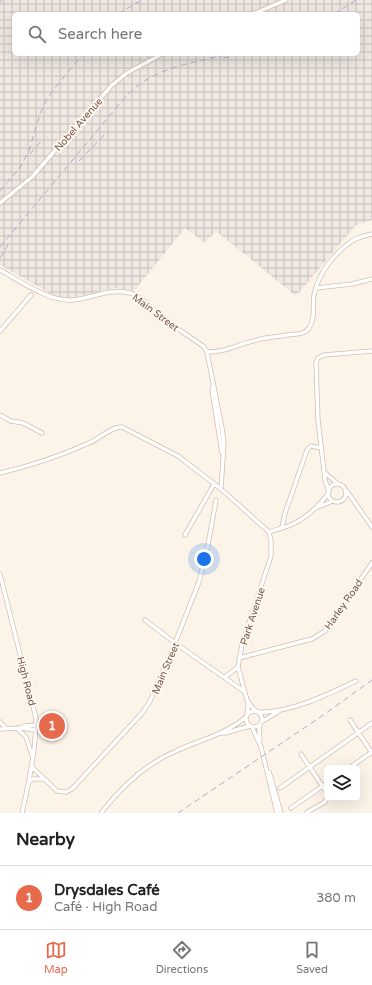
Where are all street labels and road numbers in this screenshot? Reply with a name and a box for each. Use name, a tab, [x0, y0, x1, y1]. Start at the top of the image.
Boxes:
street label: Nobel Avenue	[52, 95, 105, 154]
street label: Main Street	[130, 291, 181, 334]
street label: Harley Road	[322, 577, 365, 632]
street label: Park Avenue	[238, 586, 268, 647]
street label: Main Street	[150, 641, 182, 696]
street label: High Road	[14, 655, 38, 707]

